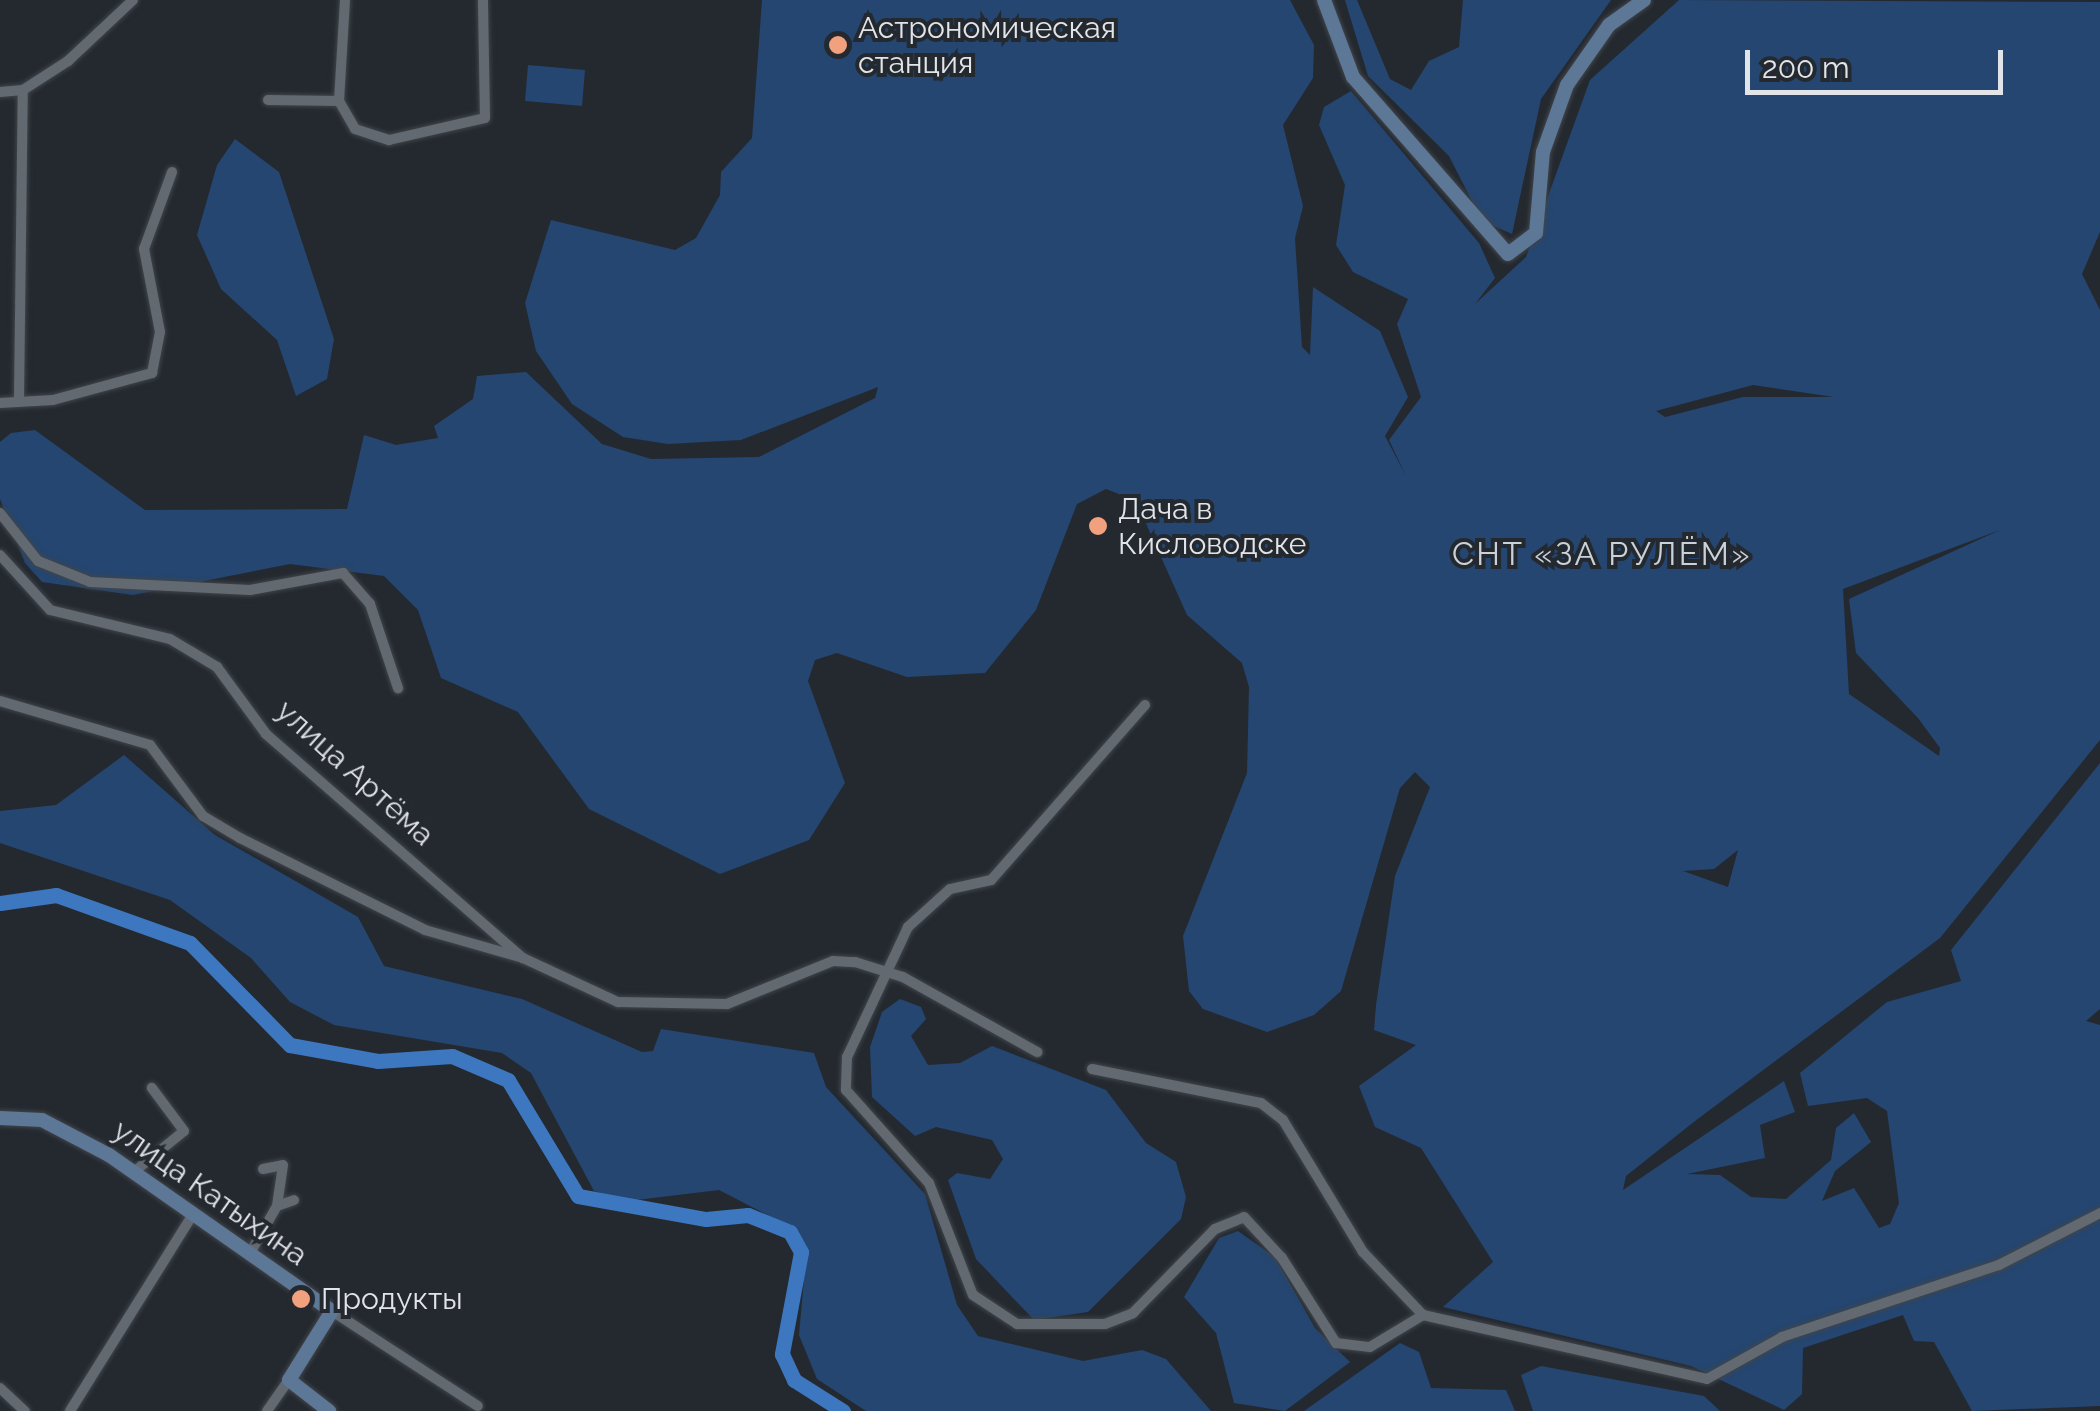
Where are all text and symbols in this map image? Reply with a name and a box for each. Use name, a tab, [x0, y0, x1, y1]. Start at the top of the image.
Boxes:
place label: Астрономическая станция	[858, 10, 1116, 80]
scale bar	[1750, 30, 2008, 92]
marker: Астрономическая станция	[827, 34, 849, 56]
text: 200 m	[1762, 50, 1850, 85]
place label: Дача в Кисловодске	[1118, 491, 1306, 562]
marker: Дача в Кисловодске	[1087, 515, 1109, 537]
district label: СНТ «ЗА РУЛЁМ»	[1451, 535, 1753, 573]
street label: улица Артёма	[268, 693, 442, 853]
street label: улица Катыхина	[106, 1113, 314, 1273]
place label: Продукты	[321, 1281, 463, 1317]
marker: Продукты	[290, 1288, 312, 1310]

